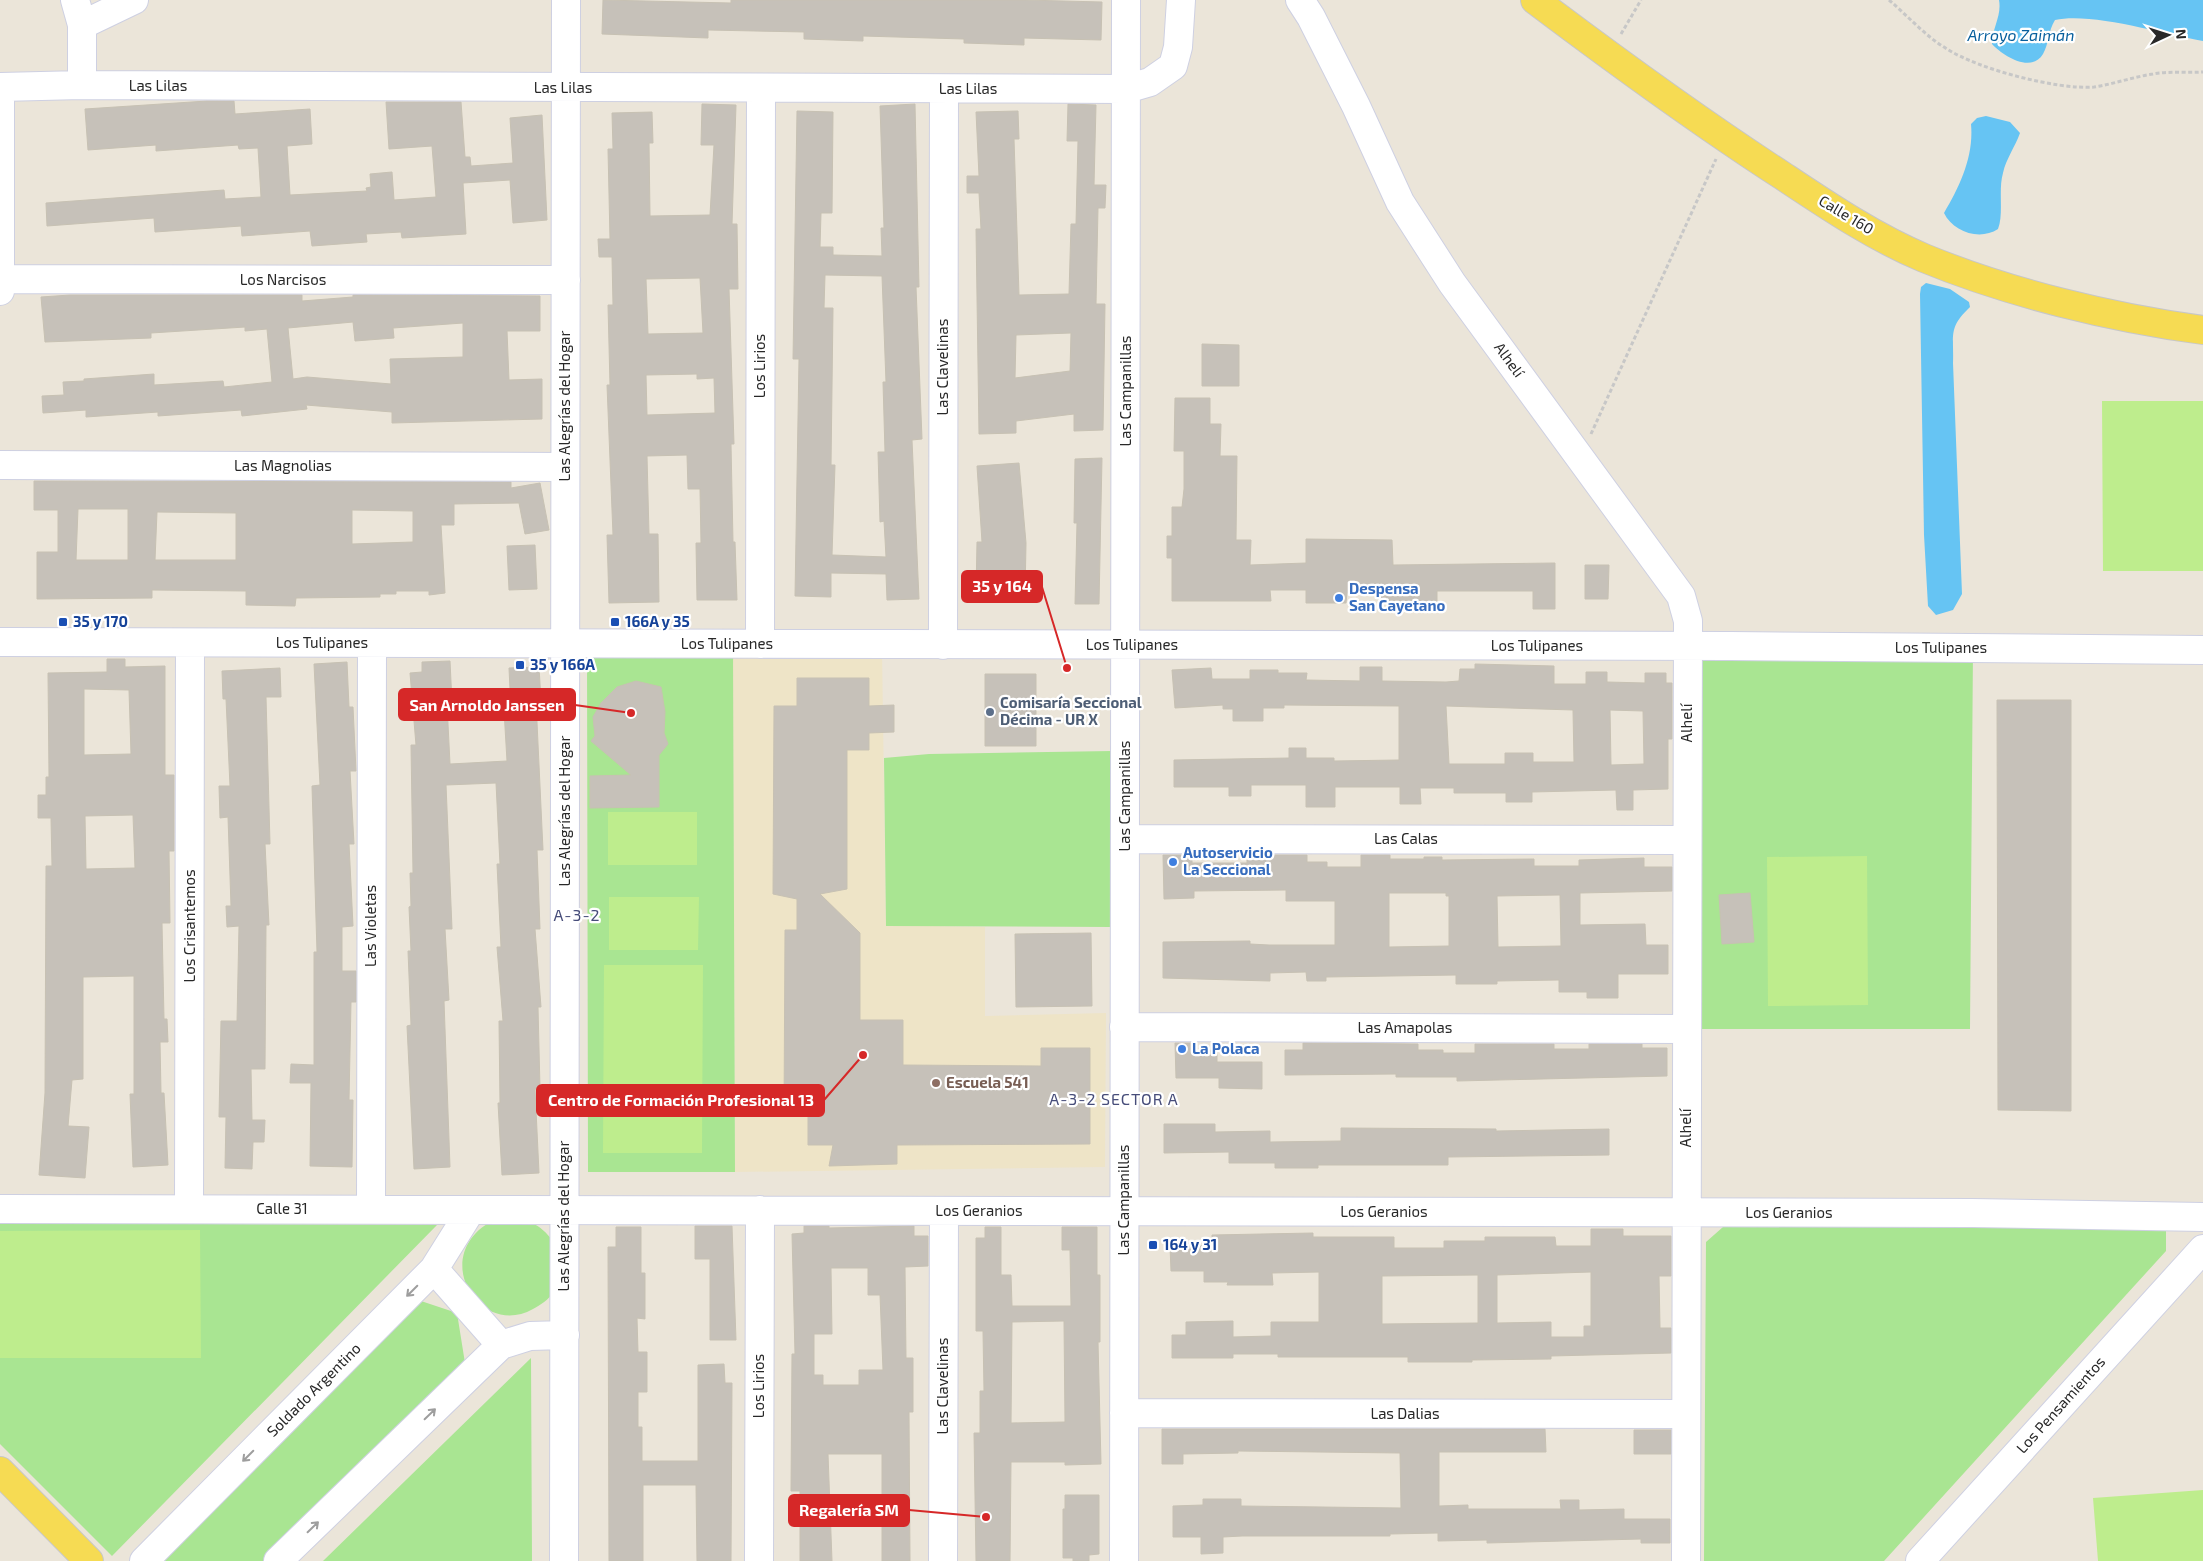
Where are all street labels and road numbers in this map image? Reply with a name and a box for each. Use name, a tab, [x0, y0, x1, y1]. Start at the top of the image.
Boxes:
street label: Las Lilas	[129, 76, 187, 94]
street label: Las Lilas	[534, 78, 592, 96]
street label: Las Lilas	[939, 79, 997, 97]
street label: Calle 160	[1816, 191, 1877, 237]
street label: Los Narcisos	[240, 270, 326, 288]
street label: Las Clavelinas	[933, 319, 951, 415]
street label: Las Alegrías del Hogar	[555, 331, 573, 481]
street label: Los Lirios	[750, 334, 768, 398]
street label: Las Campanillas	[1116, 336, 1134, 446]
street label: Alhelí	[1491, 338, 1529, 381]
street label: Las Magnolias	[234, 456, 332, 474]
street label: Los Tulipanes	[276, 633, 368, 651]
street label: Los Tulipanes	[681, 634, 773, 652]
street label: Los Tulipanes	[1086, 635, 1178, 653]
street label: Los Tulipanes	[1491, 636, 1583, 654]
street label: Los Tulipanes	[1895, 638, 1987, 656]
street label: Alhelí	[1677, 702, 1695, 742]
street label: Las Alegrías del Hogar	[555, 736, 573, 886]
street label: Las Campanillas	[1115, 741, 1133, 851]
street label: Las Calas	[1374, 829, 1438, 847]
street label: Los Crisantemos	[180, 869, 198, 983]
street label: Las Violetas	[361, 885, 379, 967]
street label: Las Amapolas	[1358, 1018, 1452, 1036]
street label: Alhelí	[1676, 1107, 1694, 1147]
street label: Las Alegrías del Hogar	[554, 1141, 572, 1291]
street label: Las Campanillas	[1114, 1145, 1132, 1255]
street label: Calle 31	[256, 1199, 308, 1217]
street label: Los Geranios	[935, 1201, 1023, 1219]
street label: Los Geranios	[1340, 1202, 1428, 1220]
street label: Los Geranios	[1745, 1203, 1833, 1221]
street label: Las Clavelinas	[933, 1338, 951, 1434]
street label: Soldado Argentino	[263, 1339, 364, 1440]
street label: Los Pensamientos	[2012, 1352, 2108, 1456]
street label: Los Lirios	[749, 1354, 767, 1418]
street label: Las Dalias	[1370, 1404, 1440, 1422]

